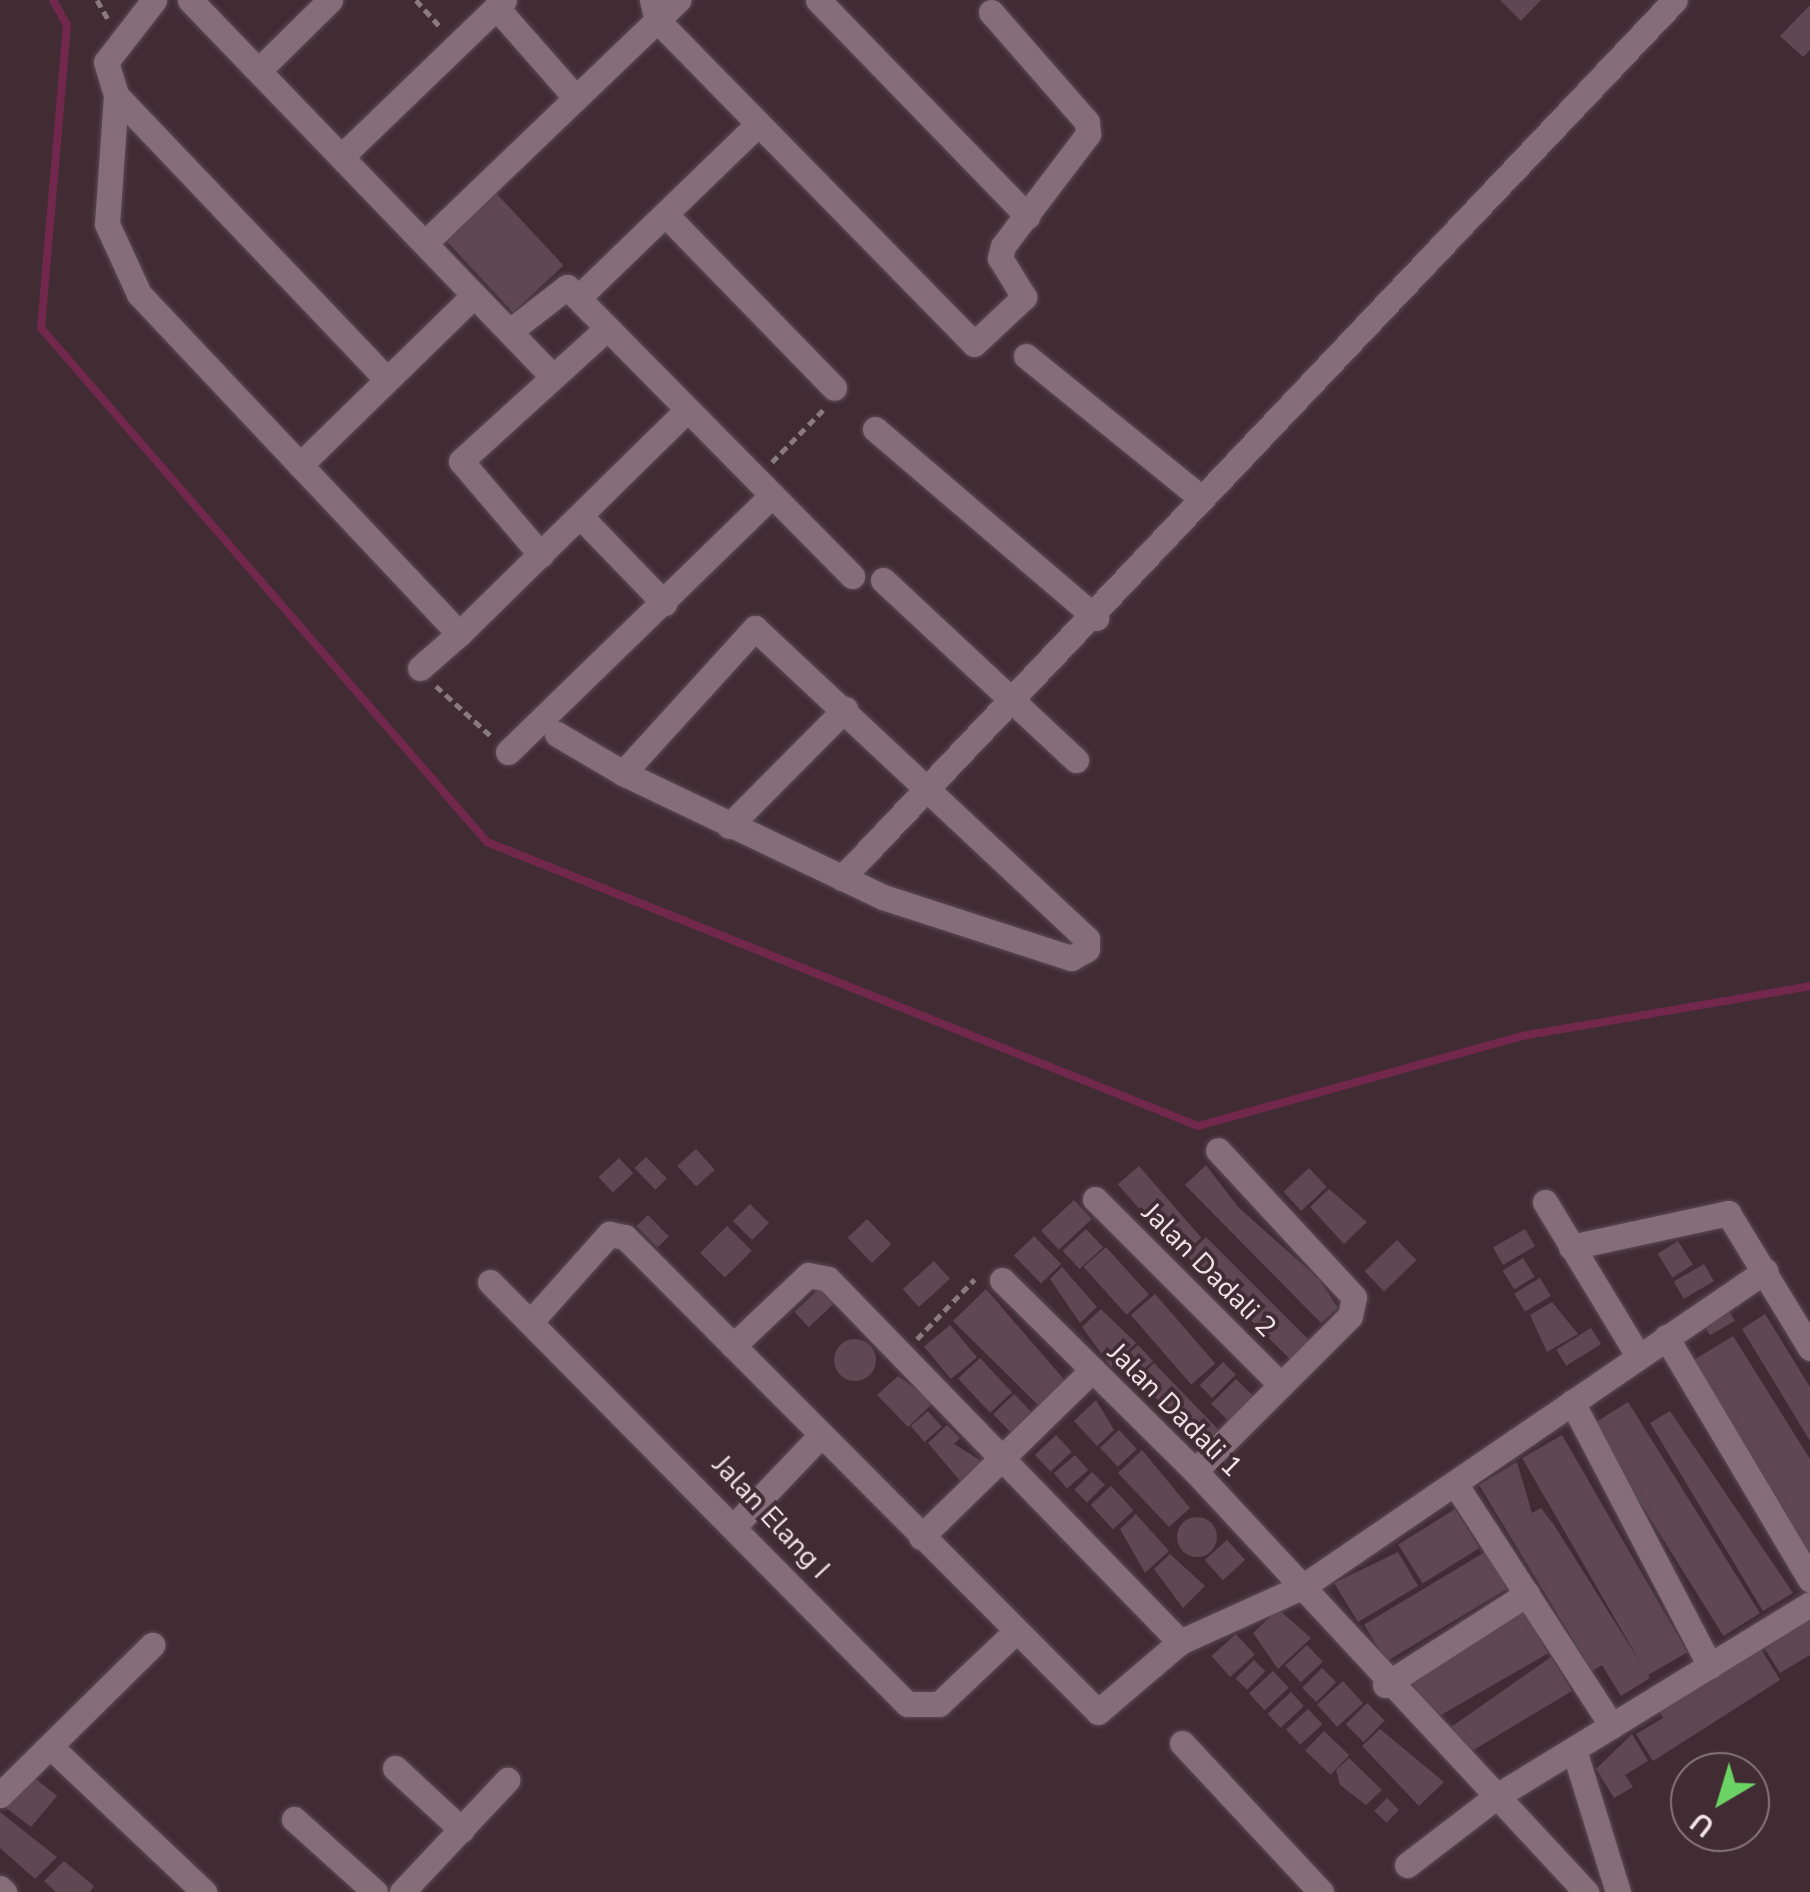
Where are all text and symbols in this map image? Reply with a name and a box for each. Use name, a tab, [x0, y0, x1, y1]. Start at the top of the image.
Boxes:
street label: Jalan Dadali 2	[1135, 1196, 1283, 1344]
street label: Jalan Dadali 1	[1101, 1336, 1249, 1484]
street label: Jalan Elang I	[705, 1448, 837, 1586]
north arrow	[1670, 1752, 1770, 1852]
text: U	[1683, 1803, 1723, 1845]

